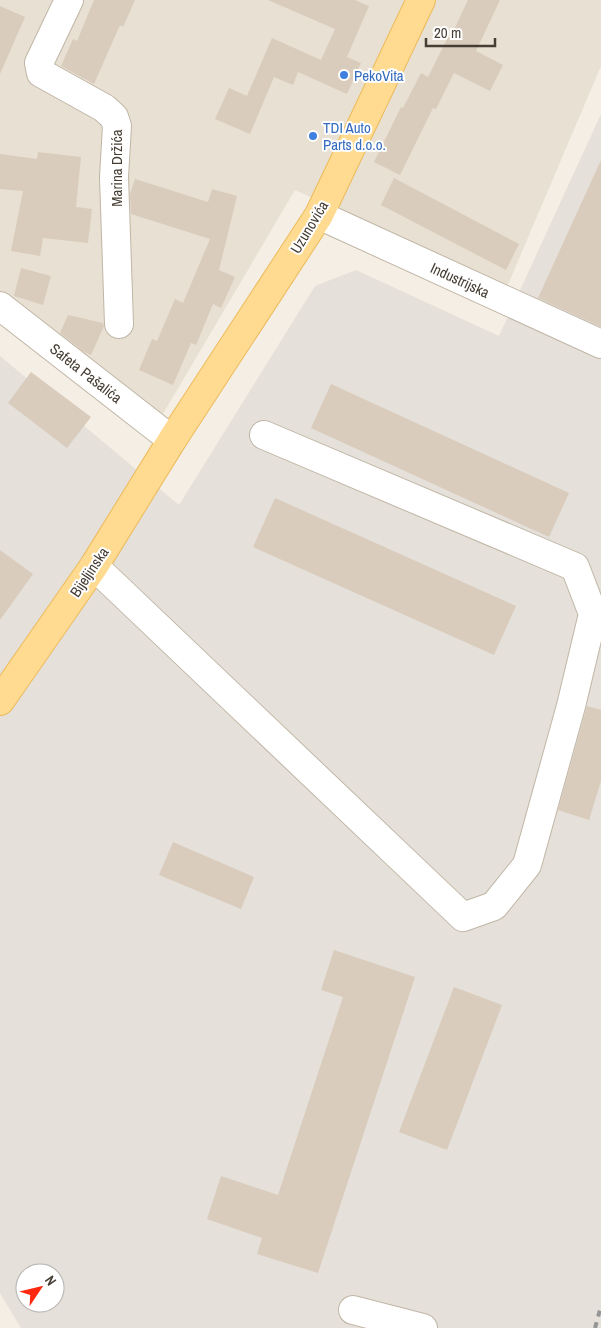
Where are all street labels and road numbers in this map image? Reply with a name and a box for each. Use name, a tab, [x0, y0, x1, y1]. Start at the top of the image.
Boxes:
street label: Marina Držića	[106, 129, 127, 207]
street label: Uzunovića	[285, 197, 333, 257]
street label: Industrijska	[427, 257, 493, 303]
street label: Safeta Pašalića	[46, 338, 127, 408]
street label: Bijeljinska	[65, 543, 113, 601]

